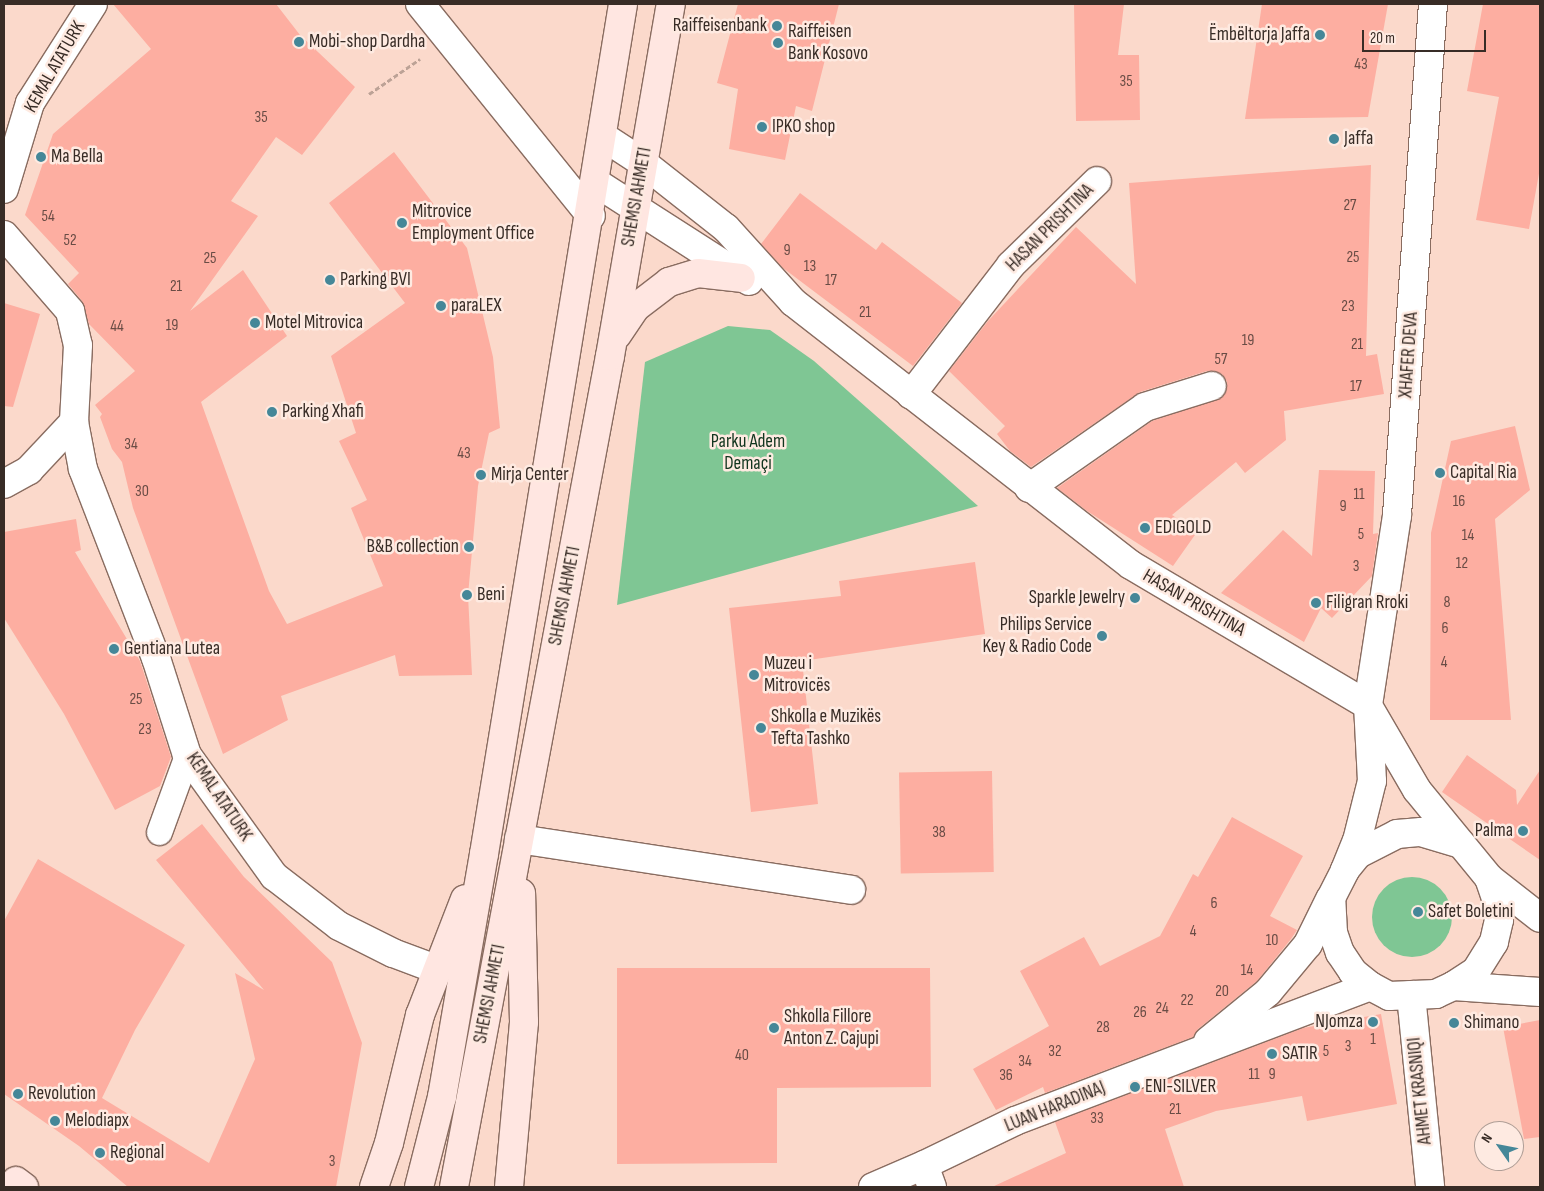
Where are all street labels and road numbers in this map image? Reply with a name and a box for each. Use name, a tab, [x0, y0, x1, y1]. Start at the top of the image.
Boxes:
street label: KEMAL ATATURK	[20, 17, 90, 117]
street label: SHEMSI AHMETI	[617, 146, 657, 248]
street label: HASAN PRISHTINA	[1001, 179, 1099, 277]
street label: XHAFER DEVA	[1395, 311, 1423, 399]
street label: SHEMSI AHMETI	[544, 545, 586, 647]
street label: HASAN PRISHTINA	[1139, 564, 1249, 642]
street label: KEMAL ATATURK	[181, 748, 257, 846]
street label: SHEMSI AHMETI	[469, 943, 511, 1045]
street label: AHMET KRASNIQI	[1403, 1036, 1437, 1146]
street label: LUAN HARADINAJ	[1001, 1076, 1109, 1138]

